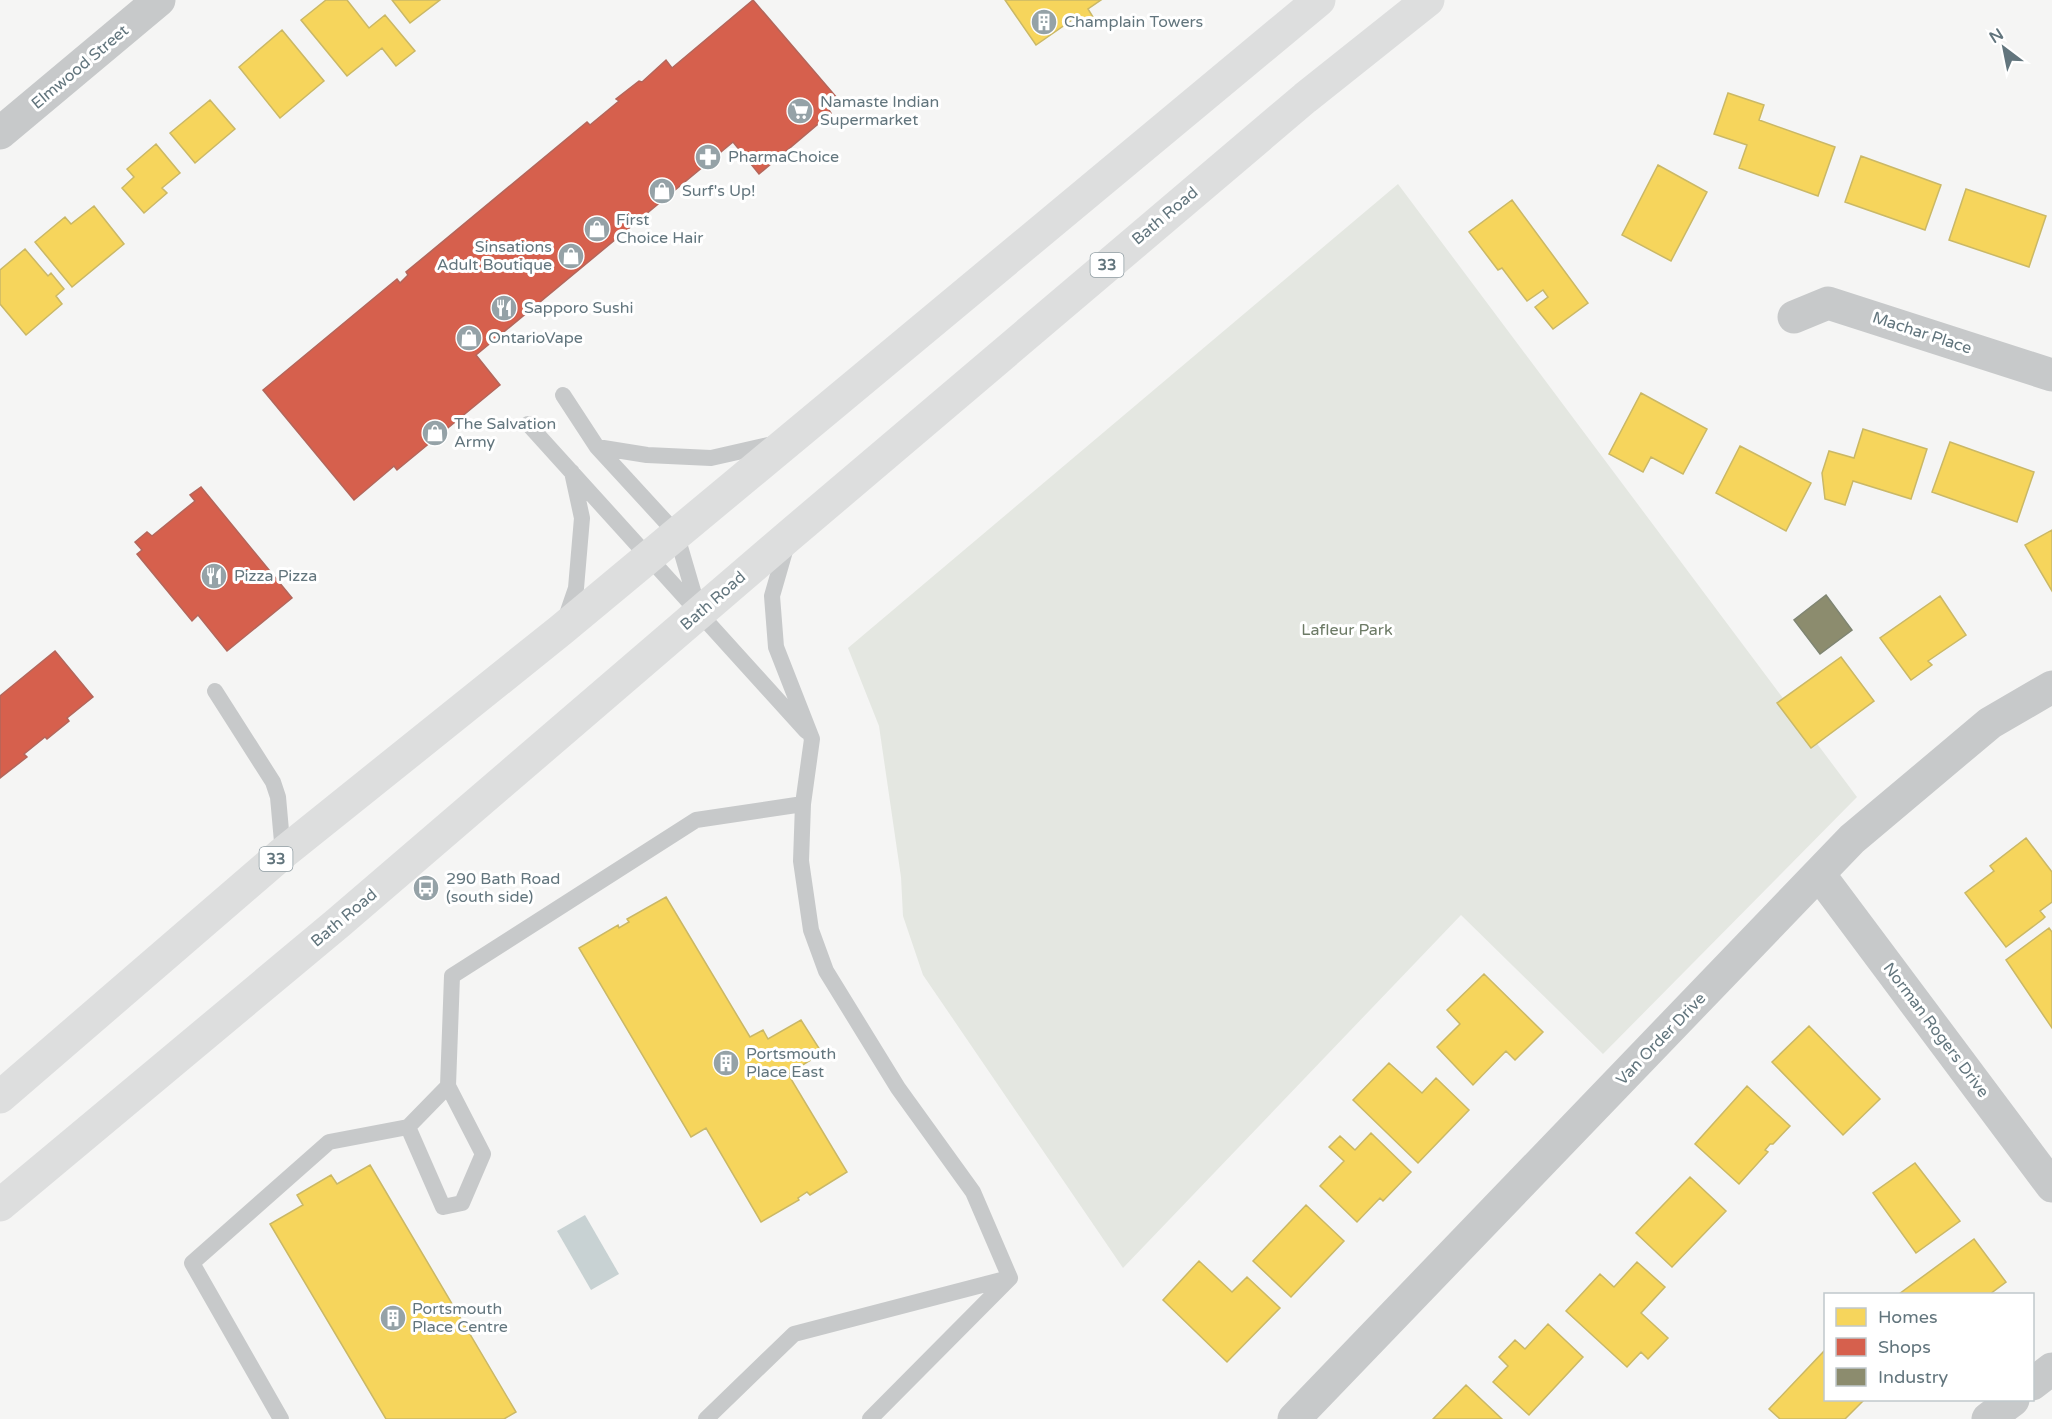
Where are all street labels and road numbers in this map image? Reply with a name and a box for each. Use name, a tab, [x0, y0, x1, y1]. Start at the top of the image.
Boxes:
street label: Elmwood Street	[27, 21, 133, 113]
street label: Bath Road	[1128, 183, 1202, 249]
road number: 33	[1090, 253, 1124, 277]
street label: Machar Place	[1870, 308, 1974, 358]
street label: Bath Road	[676, 567, 750, 635]
road number: 33	[260, 847, 292, 871]
street label: Bath Road	[307, 885, 381, 951]
street label: Norman Rogers Drive	[1879, 959, 1993, 1101]
street label: Van Order Drive	[1612, 989, 1710, 1089]

